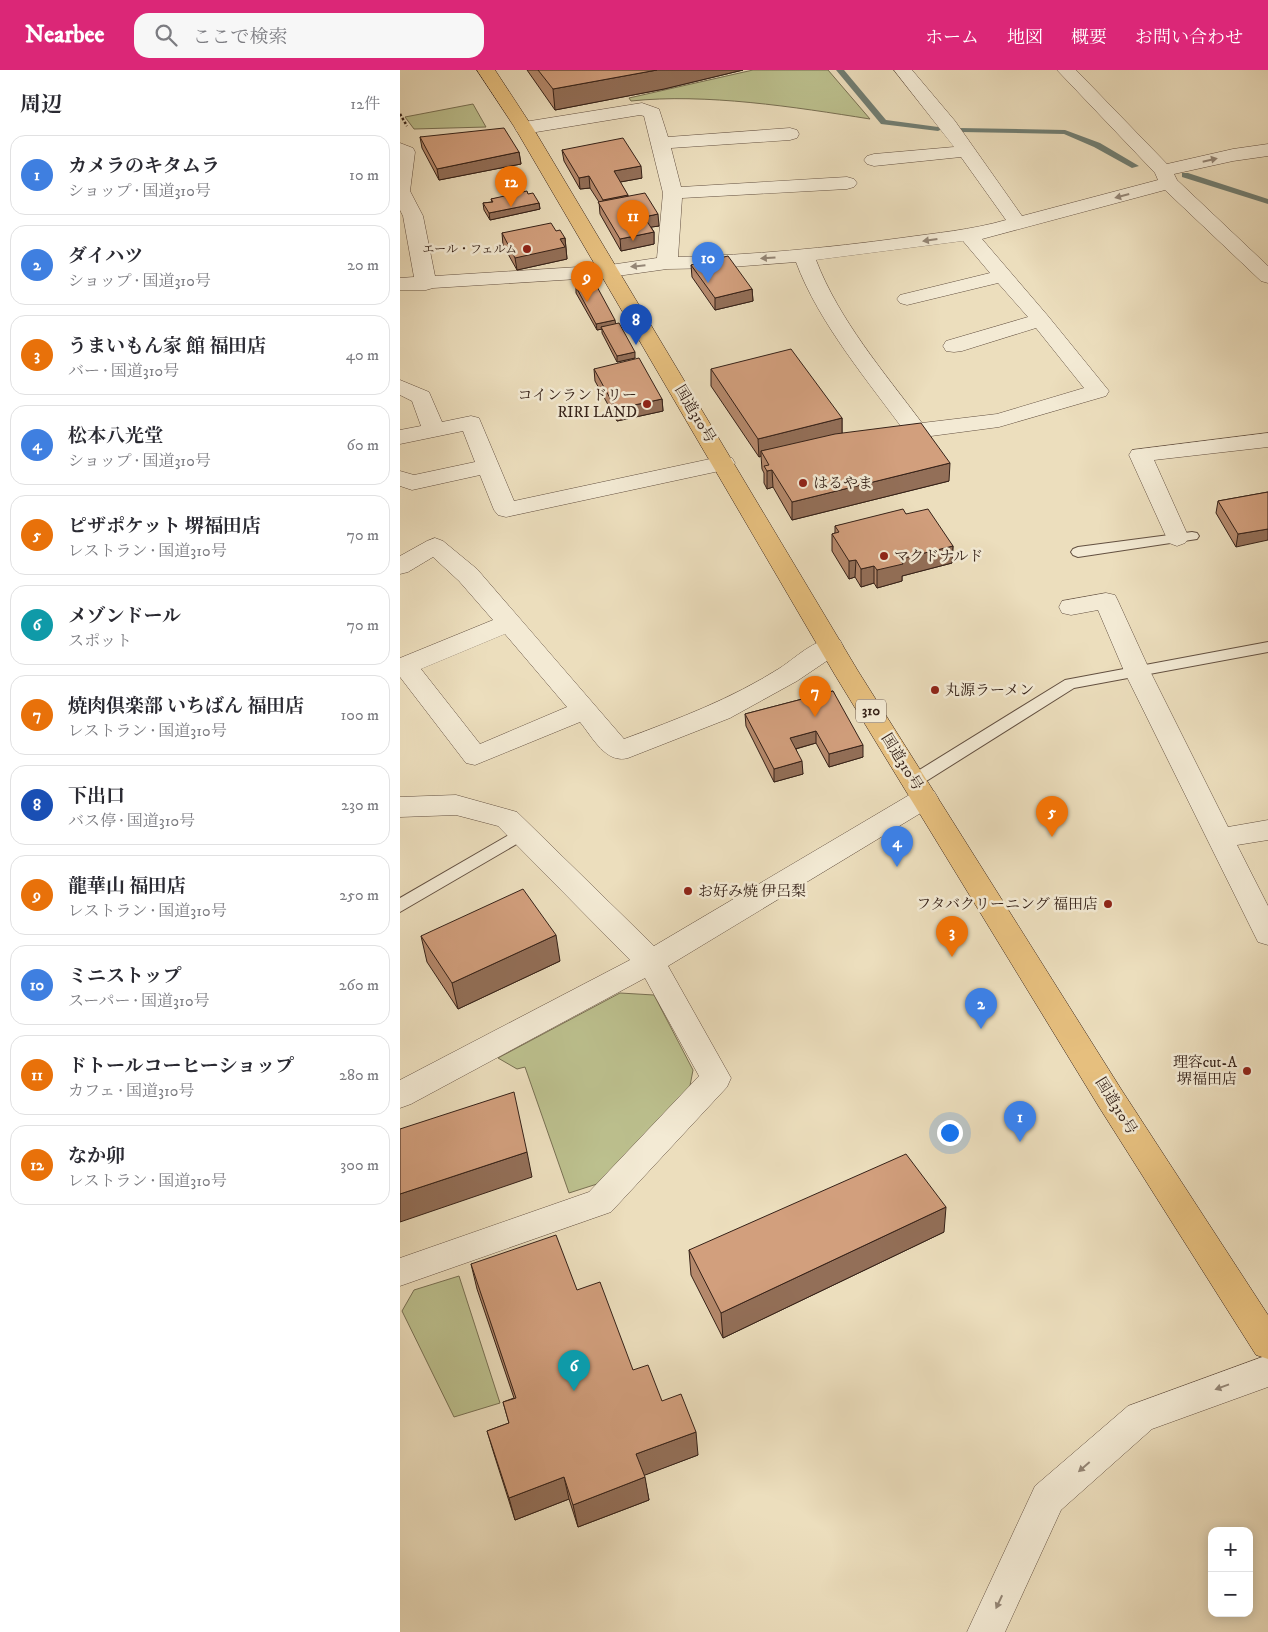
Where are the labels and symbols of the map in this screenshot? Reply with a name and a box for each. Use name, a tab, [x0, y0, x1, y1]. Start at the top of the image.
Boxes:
one-way arrow	[1203, 156, 1218, 164]
pin: 12	[495, 166, 527, 207]
one-way arrow	[1114, 192, 1129, 200]
pin: 11	[617, 200, 649, 241]
one-way arrow	[921, 237, 937, 245]
place label: エール・フェルム	[422, 242, 517, 257]
pin: 10	[692, 242, 724, 283]
marker: エール・フェルム	[521, 243, 533, 255]
one-way arrow	[760, 254, 776, 262]
pin: 9	[571, 261, 603, 302]
one-way arrow	[630, 262, 646, 270]
pin: 8	[620, 304, 652, 345]
street label: 国道310号	[670, 382, 720, 446]
place label: コインランドリー RIRI LAND	[517, 386, 637, 422]
marker: コインランドリー RIRI LAND	[641, 398, 653, 410]
place label: はるやま	[813, 474, 873, 493]
marker: はるやま	[797, 477, 809, 489]
place label: マクドナルド	[894, 547, 983, 566]
marker: マクドナルド	[878, 550, 890, 562]
pin: 7	[799, 676, 831, 717]
place label: 丸源ラーメン	[945, 681, 1034, 700]
marker: 丸源ラーメン	[929, 684, 941, 696]
road number: 310	[856, 700, 886, 722]
street label: 国道310号	[877, 730, 927, 794]
pin: 5	[1036, 796, 1068, 837]
pin: 4	[881, 826, 913, 867]
place label: お好み焼 伊呂梨	[698, 882, 806, 901]
marker: お好み焼 伊呂梨	[682, 885, 694, 897]
place label: フタバクリーニング 福田店	[916, 895, 1098, 914]
marker: フタバクリーニング 福田店	[1102, 898, 1114, 910]
pin: 3	[936, 916, 968, 957]
pin: 2	[965, 988, 997, 1029]
place label: 理容cut-A 堺福田店	[1173, 1053, 1237, 1089]
marker: 理容cut-A 堺福田店	[1241, 1065, 1253, 1077]
street label: 国道310号	[1091, 1074, 1141, 1138]
pin: 1	[1004, 1101, 1036, 1142]
your location	[937, 1120, 963, 1146]
pin: 6	[558, 1350, 590, 1391]
one-way arrow	[1214, 1383, 1229, 1391]
one-way arrow	[1077, 1461, 1090, 1472]
one-way arrow	[995, 1595, 1003, 1609]

